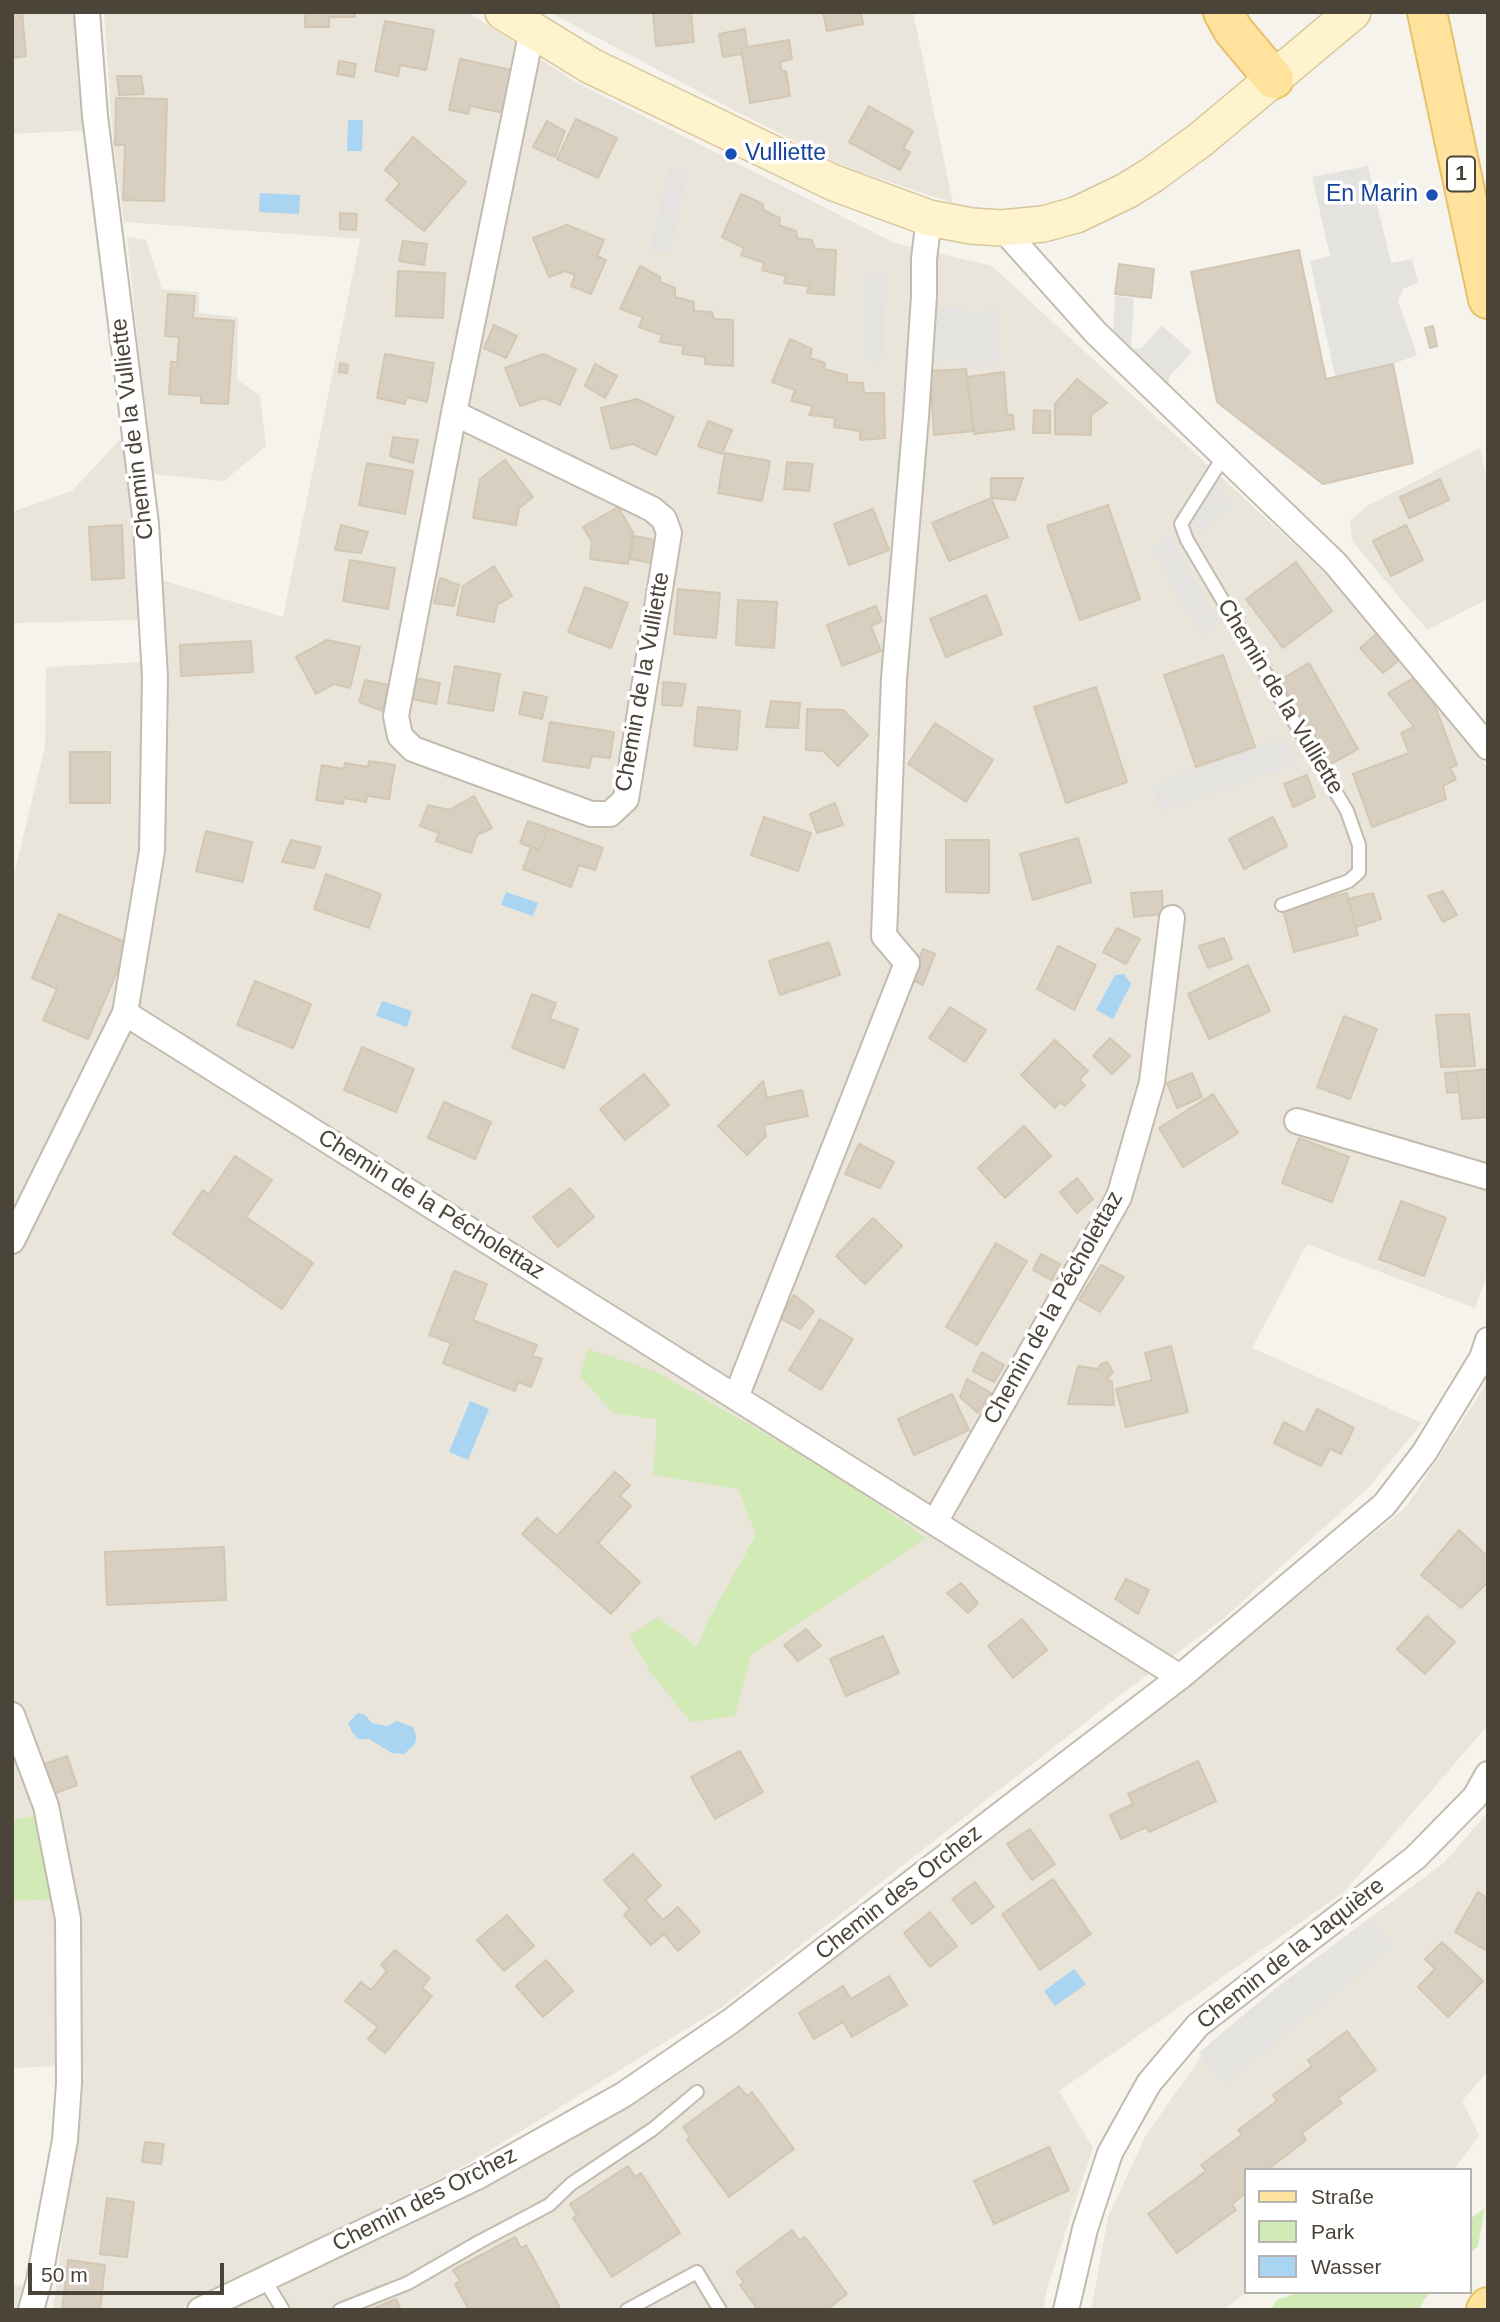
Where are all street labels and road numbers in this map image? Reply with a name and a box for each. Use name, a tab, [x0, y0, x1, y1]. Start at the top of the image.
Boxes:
road number: 1	[1447, 156, 1475, 192]
street label: Chemin de la Vulliette	[106, 317, 160, 541]
street label: Chemin de la Vulliette	[610, 570, 676, 794]
street label: Chemin de la Vulliette	[1211, 594, 1349, 800]
street label: Chemin de la Pécholettaz	[313, 1124, 549, 1286]
street label: Chemin de la Pécholettaz	[978, 1187, 1130, 1429]
street label: Chemin des Orchez	[810, 1820, 988, 1966]
street label: Chemin de la Jaquière	[1192, 1872, 1390, 2036]
street label: Chemin des Orchez	[328, 2142, 522, 2258]

